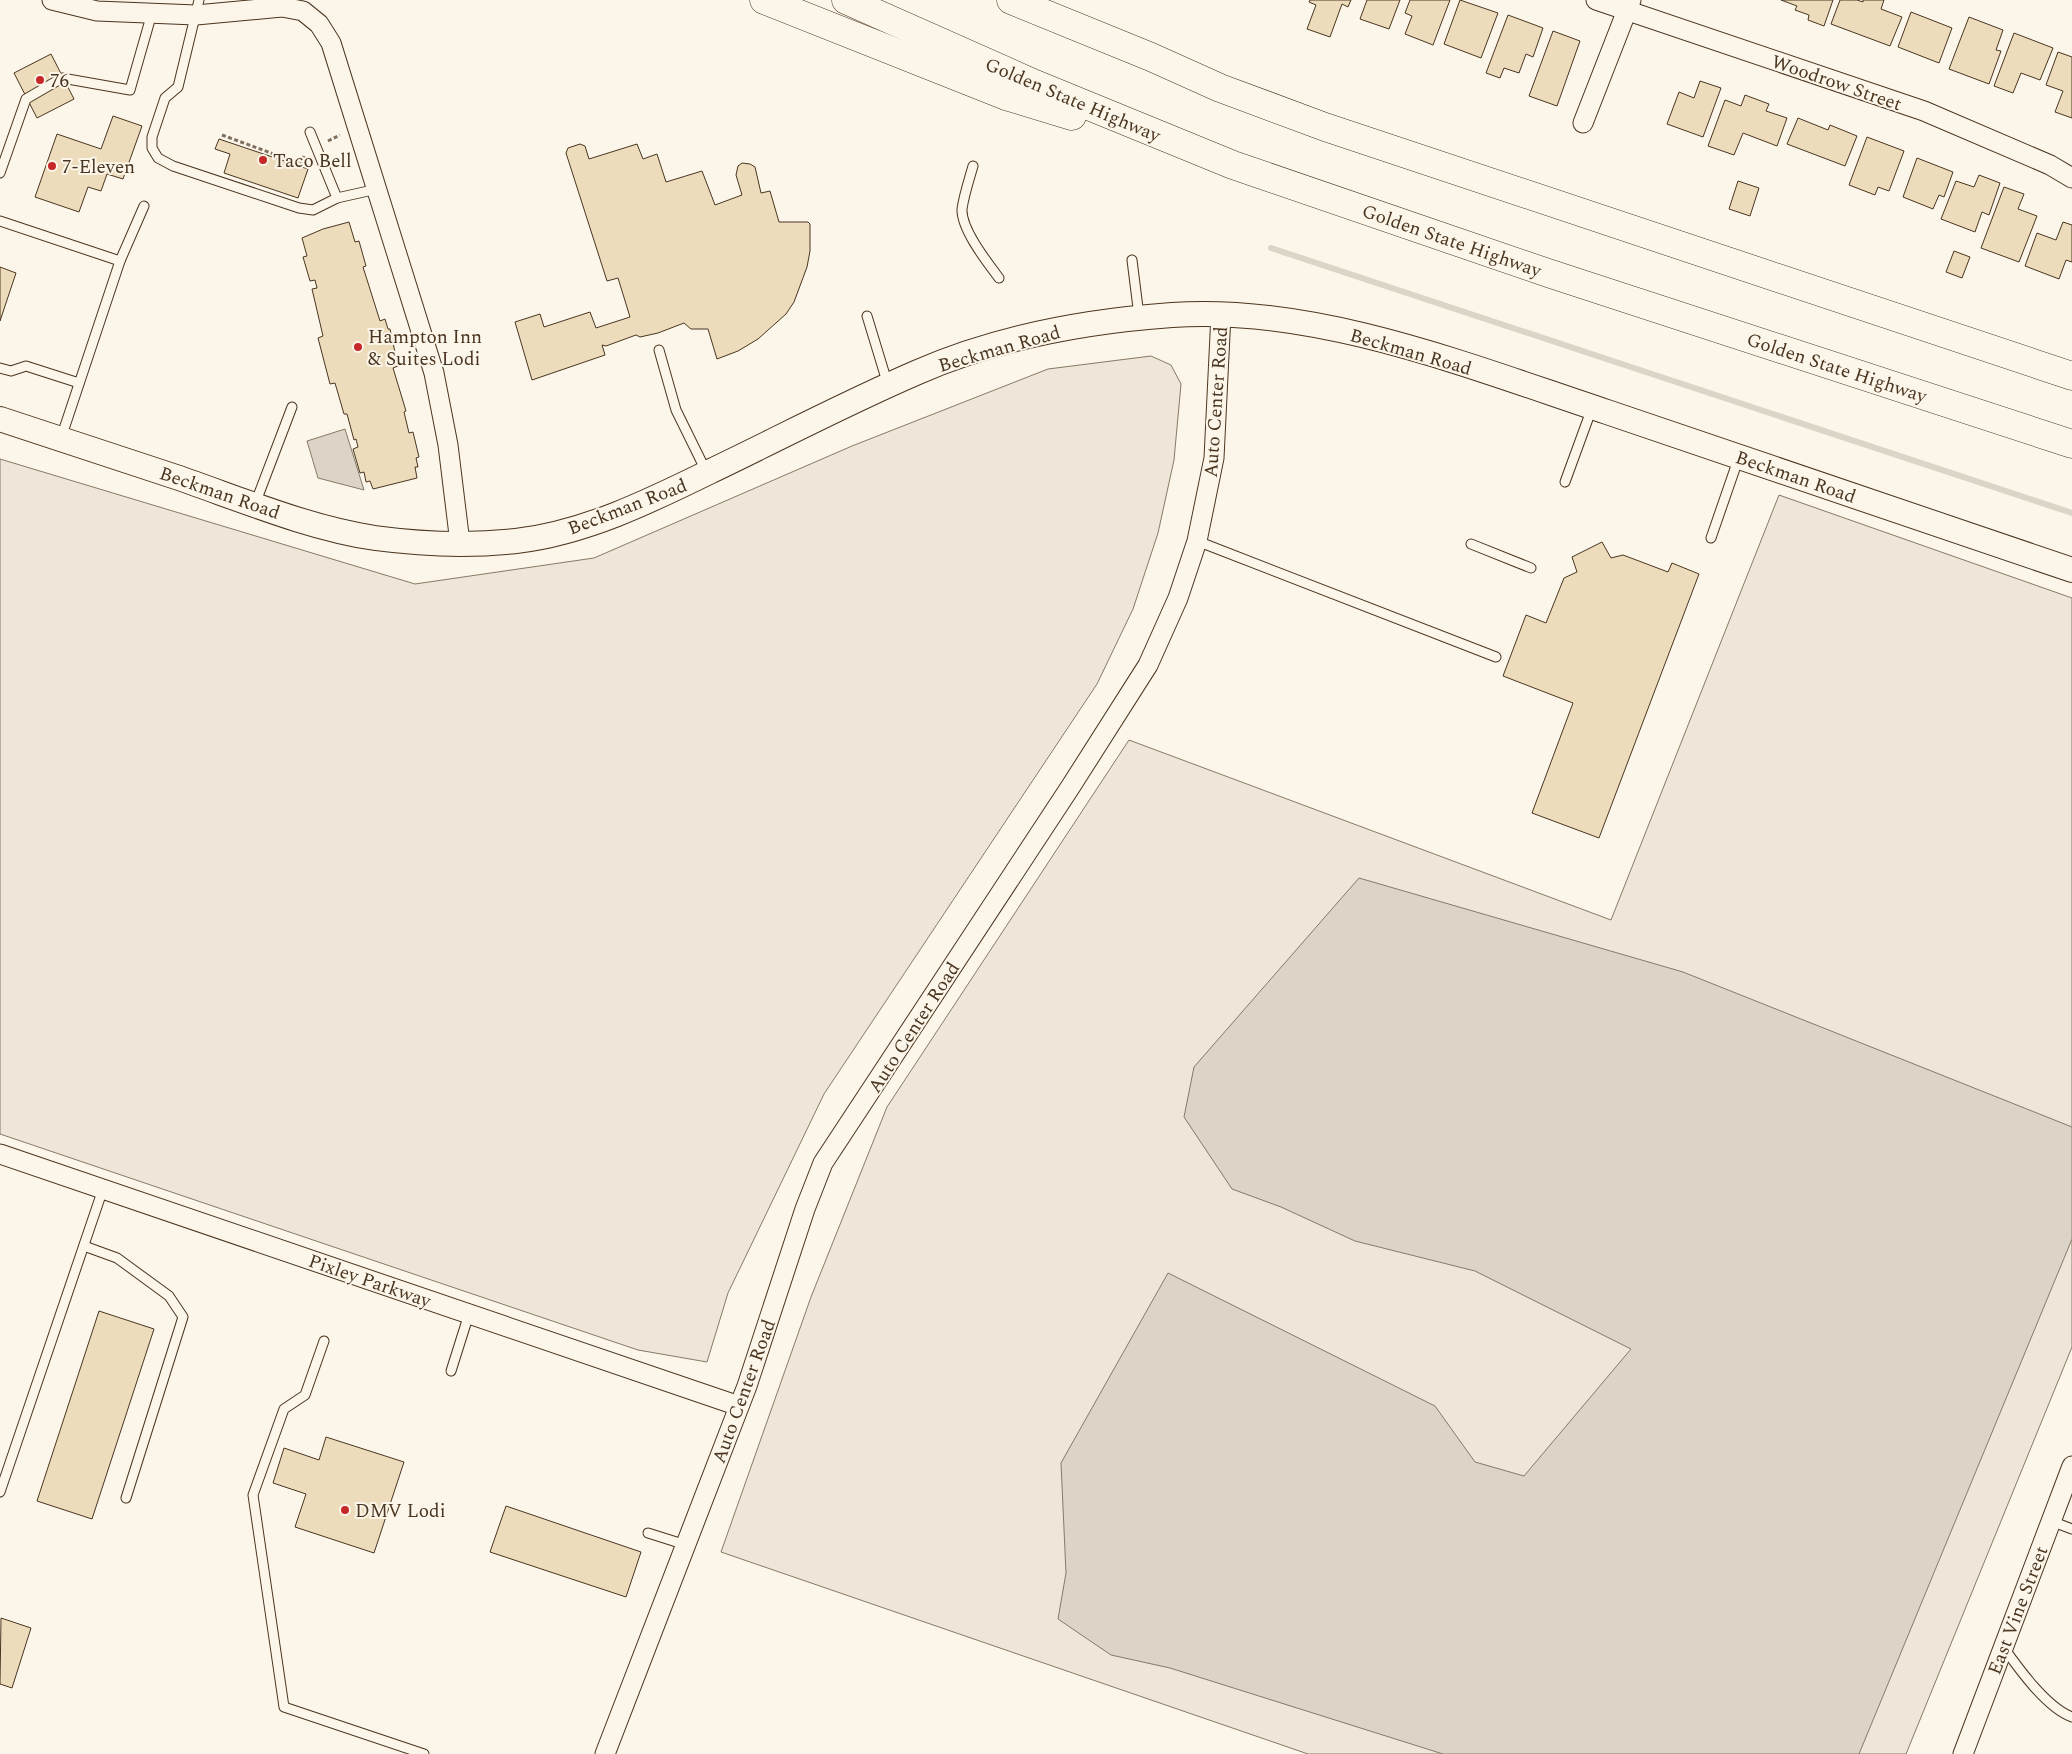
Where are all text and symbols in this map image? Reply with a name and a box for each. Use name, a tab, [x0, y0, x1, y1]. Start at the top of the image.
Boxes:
street label: Woodrow Street	[1767, 48, 1906, 119]
street label: Golden State Highway	[980, 50, 1165, 151]
place label: 76	[50, 67, 69, 96]
marker: 76	[34, 74, 46, 86]
place label: Taco Bell	[273, 147, 352, 176]
place label: 7-Eleven	[62, 153, 135, 182]
marker: Taco Bell	[257, 154, 269, 166]
marker: 7-Eleven	[46, 160, 58, 172]
street label: Golden State Highway	[1358, 197, 1546, 286]
street label: Beckman Road	[935, 318, 1064, 381]
street label: Beckman Road	[1346, 321, 1475, 384]
place label: Hampton Inn & Suites Lodi	[368, 323, 482, 374]
street label: Auto Center Road	[1197, 326, 1236, 479]
street label: Golden State Highway	[1743, 326, 1931, 412]
marker: Hampton Inn & Suites Lodi	[352, 341, 364, 353]
street label: Beckman Road	[1731, 443, 1860, 512]
street label: Beckman Road	[155, 459, 284, 528]
street label: Beckman Road	[564, 471, 691, 543]
street label: Auto Center Road	[861, 956, 968, 1099]
street label: Pixley Parkway	[304, 1247, 436, 1316]
street label: Auto Center Road	[705, 1315, 784, 1468]
place label: DMV Lodi	[355, 1497, 446, 1526]
marker: DMV Lodi	[339, 1504, 351, 1516]
street label: East Vine Street	[1980, 1542, 2056, 1679]

